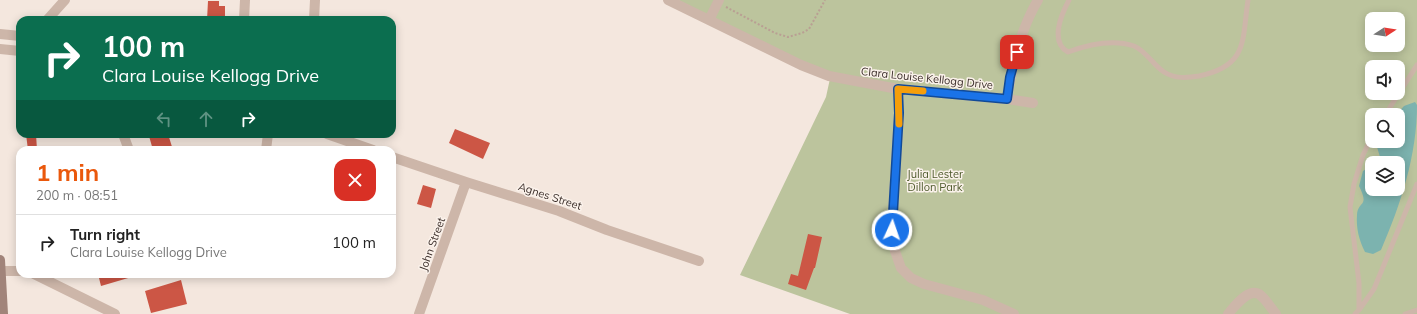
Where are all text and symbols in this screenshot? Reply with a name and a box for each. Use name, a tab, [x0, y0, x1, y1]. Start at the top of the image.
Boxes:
north arrow	[1365, 12, 1405, 52]
map controls	[1365, 12, 1405, 196]
text: 100 m	[102, 29, 185, 64]
icon: right	[36, 32, 88, 84]
pin	[1000, 35, 1034, 69]
icon: arrive	[1006, 41, 1028, 63]
button: sound	[1365, 60, 1405, 100]
text: Clara Louise Kellogg Drive	[102, 64, 319, 87]
street label: Clara Louise Kellogg Drive	[860, 64, 994, 92]
icon: left	[153, 108, 175, 130]
icon: ahead	[195, 108, 217, 130]
icon: right	[237, 108, 259, 130]
button: search	[1365, 108, 1405, 148]
button: layers	[1365, 156, 1405, 196]
text: 1 min	[36, 157, 99, 187]
button: close	[334, 159, 376, 201]
park label: Julia Lester Dillon Park	[907, 167, 963, 194]
street label: Agnes Street	[517, 179, 584, 213]
text: 200 m · 08:51	[36, 187, 118, 203]
position arrow	[871, 209, 913, 251]
street label: John Street	[416, 215, 448, 273]
text: Turn right	[70, 225, 140, 244]
icon: right	[36, 232, 58, 254]
text: 100 m	[332, 233, 376, 252]
text: Clara Louise Kellogg Drive	[70, 244, 227, 260]

